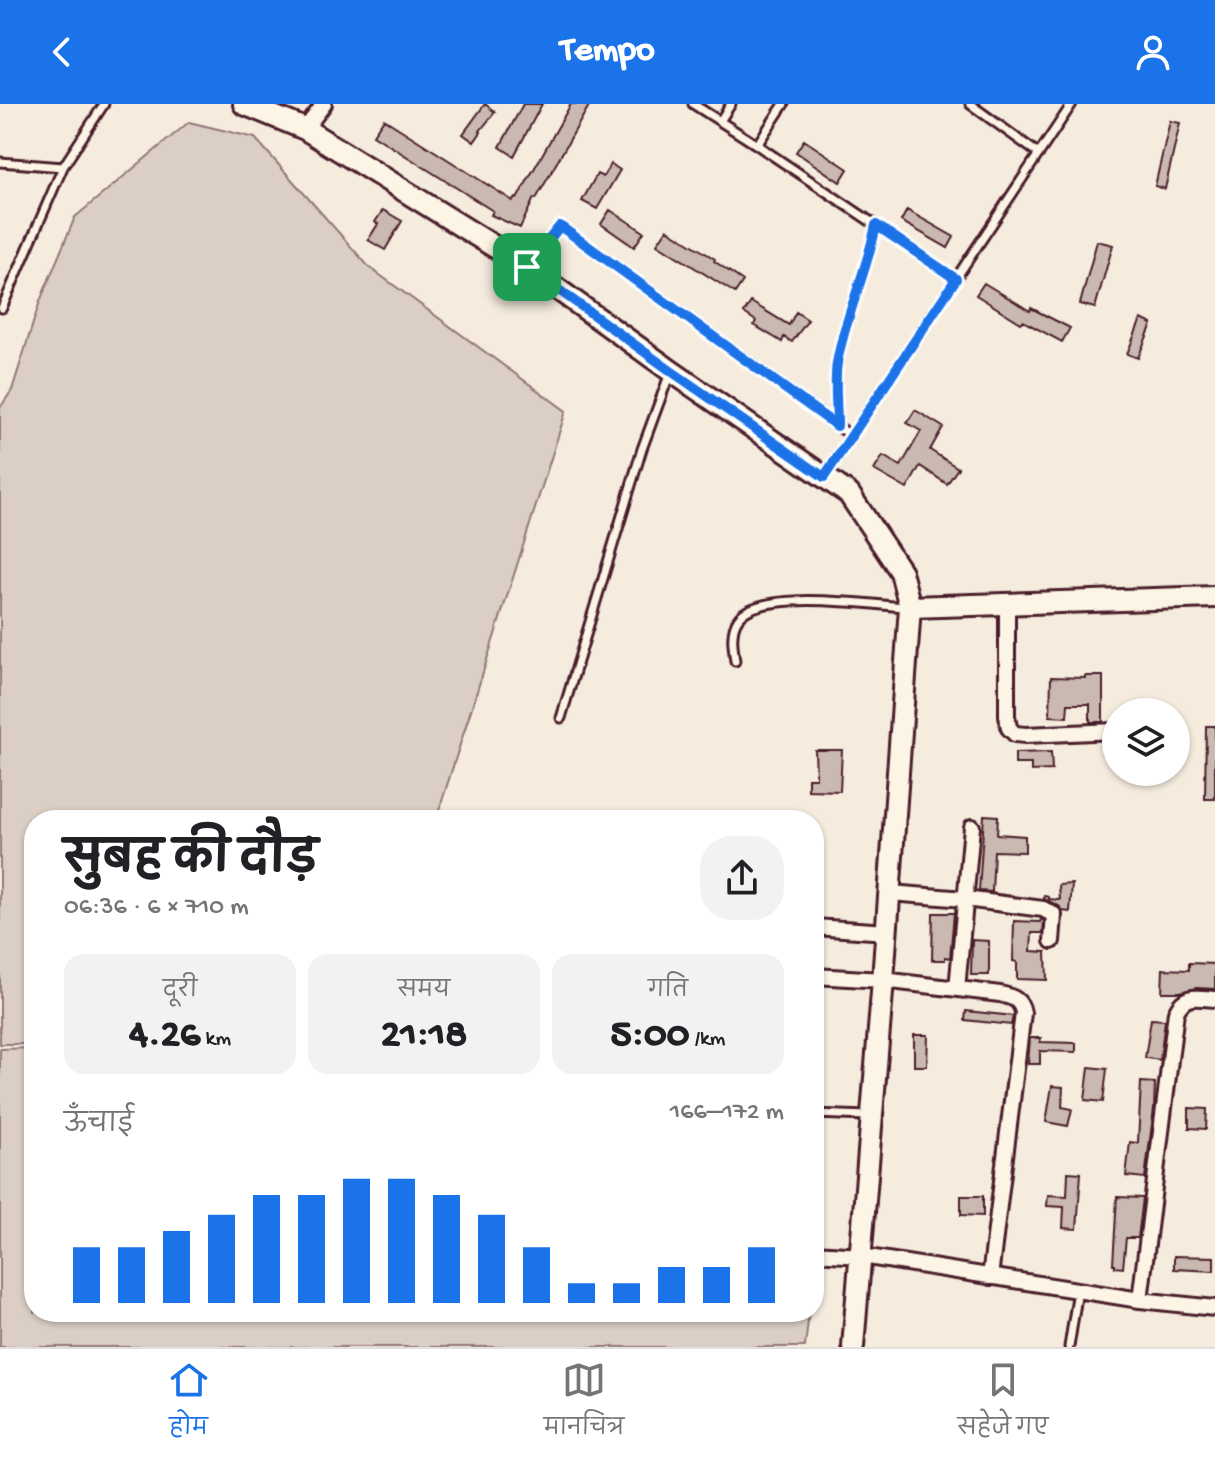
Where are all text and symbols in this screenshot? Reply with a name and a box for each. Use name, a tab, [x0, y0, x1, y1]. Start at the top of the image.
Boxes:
icon: back	[40, 30, 84, 74]
icon: person	[1131, 30, 1175, 74]
text: Tempo	[560, 31, 655, 74]
pin	[493, 233, 561, 301]
icon: arrive	[505, 245, 549, 289]
map controls	[1102, 698, 1190, 786]
button: layers	[1102, 698, 1190, 786]
button: share	[700, 836, 784, 920]
text: सुबह की दौड़	[64, 837, 318, 889]
text: 06:36 · 6 × 710 m	[64, 893, 249, 924]
text: दूरी	[163, 979, 197, 1005]
text: समय	[398, 979, 450, 1005]
text: गति	[648, 979, 688, 1005]
text: 4.26	[129, 1013, 200, 1060]
text: 21:18	[381, 1013, 467, 1060]
text: 5:00	[611, 1013, 690, 1060]
text: km	[200, 1027, 231, 1053]
text: /km	[690, 1027, 725, 1053]
text: 166–172 m	[670, 1098, 784, 1129]
text: ऊँचाई	[64, 1111, 134, 1142]
tab: होम	[167, 1358, 211, 1451]
tab: मानचित्र	[544, 1358, 624, 1451]
tab: सहेजे गए	[957, 1358, 1048, 1451]

